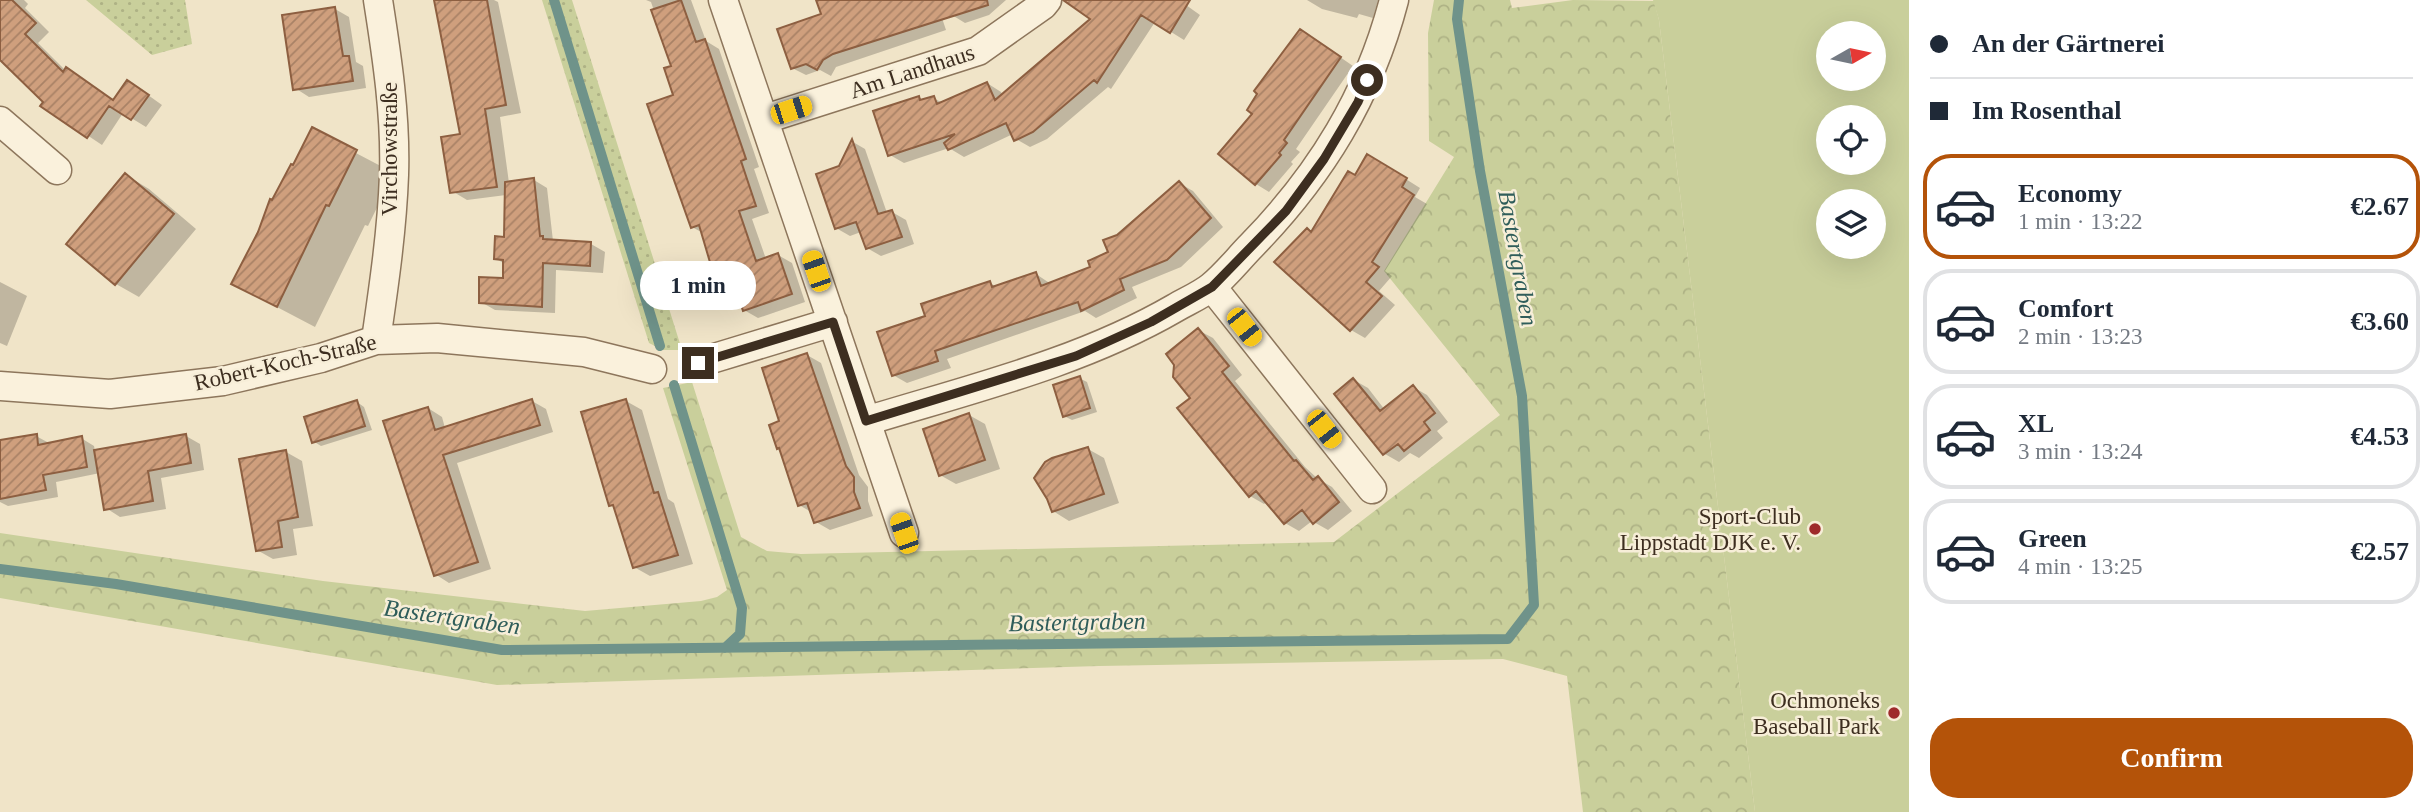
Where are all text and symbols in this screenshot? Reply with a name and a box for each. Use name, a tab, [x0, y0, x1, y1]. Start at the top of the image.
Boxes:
north arrow	[1816, 21, 1886, 91]
map controls	[1816, 21, 1886, 259]
text: An der Gärtnerei	[1972, 29, 2165, 58]
street label: Am Landhaus	[847, 40, 978, 103]
route start	[1351, 64, 1383, 96]
street label: Virchowstraße	[377, 82, 402, 216]
car	[768, 94, 815, 126]
text: Im Rosenthal	[1972, 96, 2122, 125]
button: locate	[1816, 105, 1886, 175]
icon: car	[1934, 175, 1997, 238]
text: Economy	[2018, 179, 2122, 208]
water label: Bastertgraben	[1493, 188, 1543, 328]
button: layers	[1816, 189, 1886, 259]
text: €2.67	[2351, 192, 2409, 221]
text: 1 min · 13:22	[2018, 209, 2143, 234]
car	[800, 248, 833, 294]
callout: 1 min	[640, 262, 756, 310]
text: 1 min	[670, 273, 726, 298]
icon: car	[1934, 290, 1997, 353]
text: Comfort	[2018, 294, 2113, 323]
car	[1223, 304, 1266, 350]
text: €3.60	[2351, 307, 2409, 336]
text: 2 min · 13:23	[2018, 324, 2143, 349]
street label: Robert-Koch-Straße	[191, 329, 379, 396]
route end	[682, 347, 714, 379]
icon: car	[1934, 405, 1997, 468]
car	[1303, 406, 1346, 452]
text: XL	[2018, 409, 2054, 438]
text: €4.53	[2351, 422, 2409, 451]
text: 3 min · 13:24	[2018, 439, 2143, 464]
place label: Sport-Club Lippstadt DJK e. V.	[1620, 504, 1801, 555]
car	[888, 510, 921, 556]
icon: car	[1934, 520, 1997, 583]
marker: Sport-Club Lippstadt DJK e. V.	[1807, 521, 1823, 537]
text: Green	[2018, 524, 2087, 553]
text: €2.57	[2351, 537, 2409, 566]
text: 4 min · 13:25	[2018, 554, 2143, 579]
water label: Bastertgraben	[382, 595, 522, 639]
water label: Bastertgraben	[1008, 608, 1146, 636]
place label: Ochmoneks Baseball Park	[1753, 688, 1880, 739]
marker: Ochmoneks Baseball Park	[1886, 705, 1902, 721]
button: Confirm	[1930, 718, 2413, 798]

